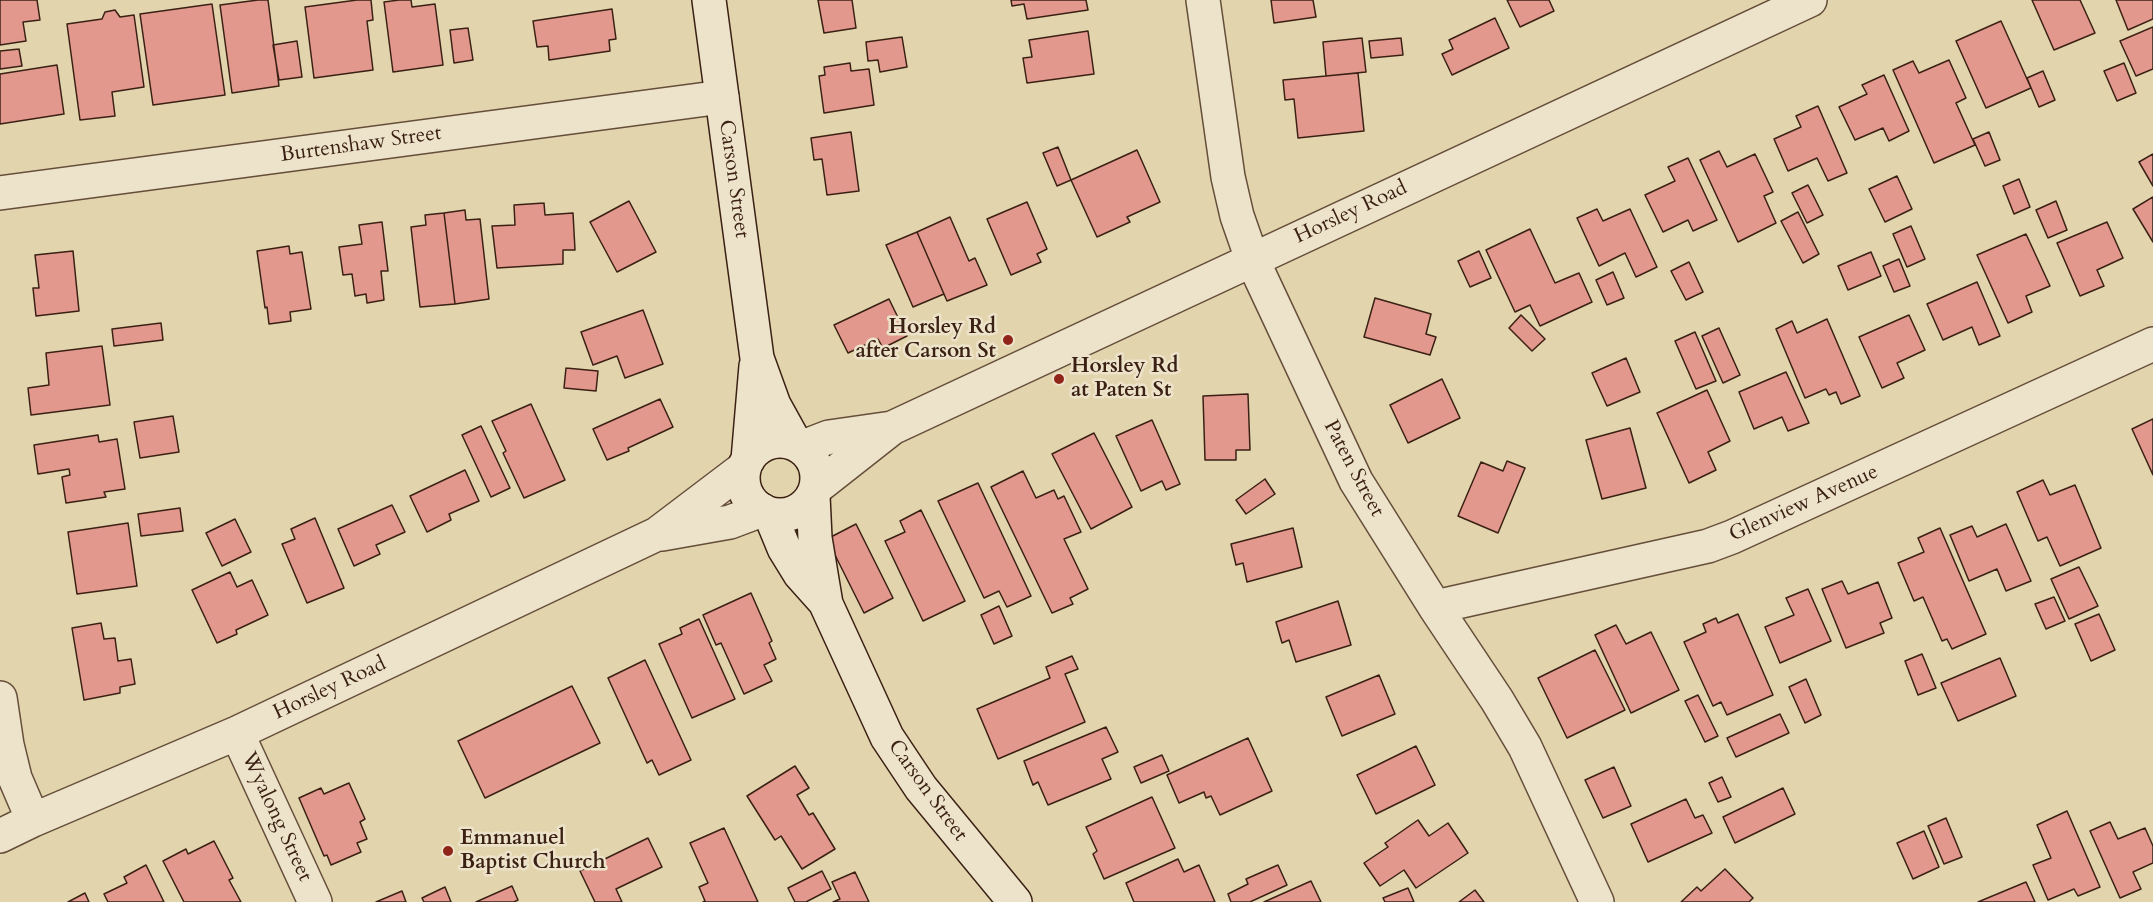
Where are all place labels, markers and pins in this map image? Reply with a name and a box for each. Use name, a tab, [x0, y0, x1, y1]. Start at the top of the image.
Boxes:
place label: Horsley Rd after Carson St	[855, 315, 996, 365]
marker: Horsley Rd after Carson St	[1001, 333, 1015, 347]
place label: Horsley Rd at Paten St	[1071, 354, 1179, 404]
marker: Horsley Rd at Paten St	[1052, 372, 1066, 386]
place label: Emmanuel Baptist Church	[460, 826, 605, 876]
marker: Emmanuel Baptist Church	[441, 844, 455, 858]

